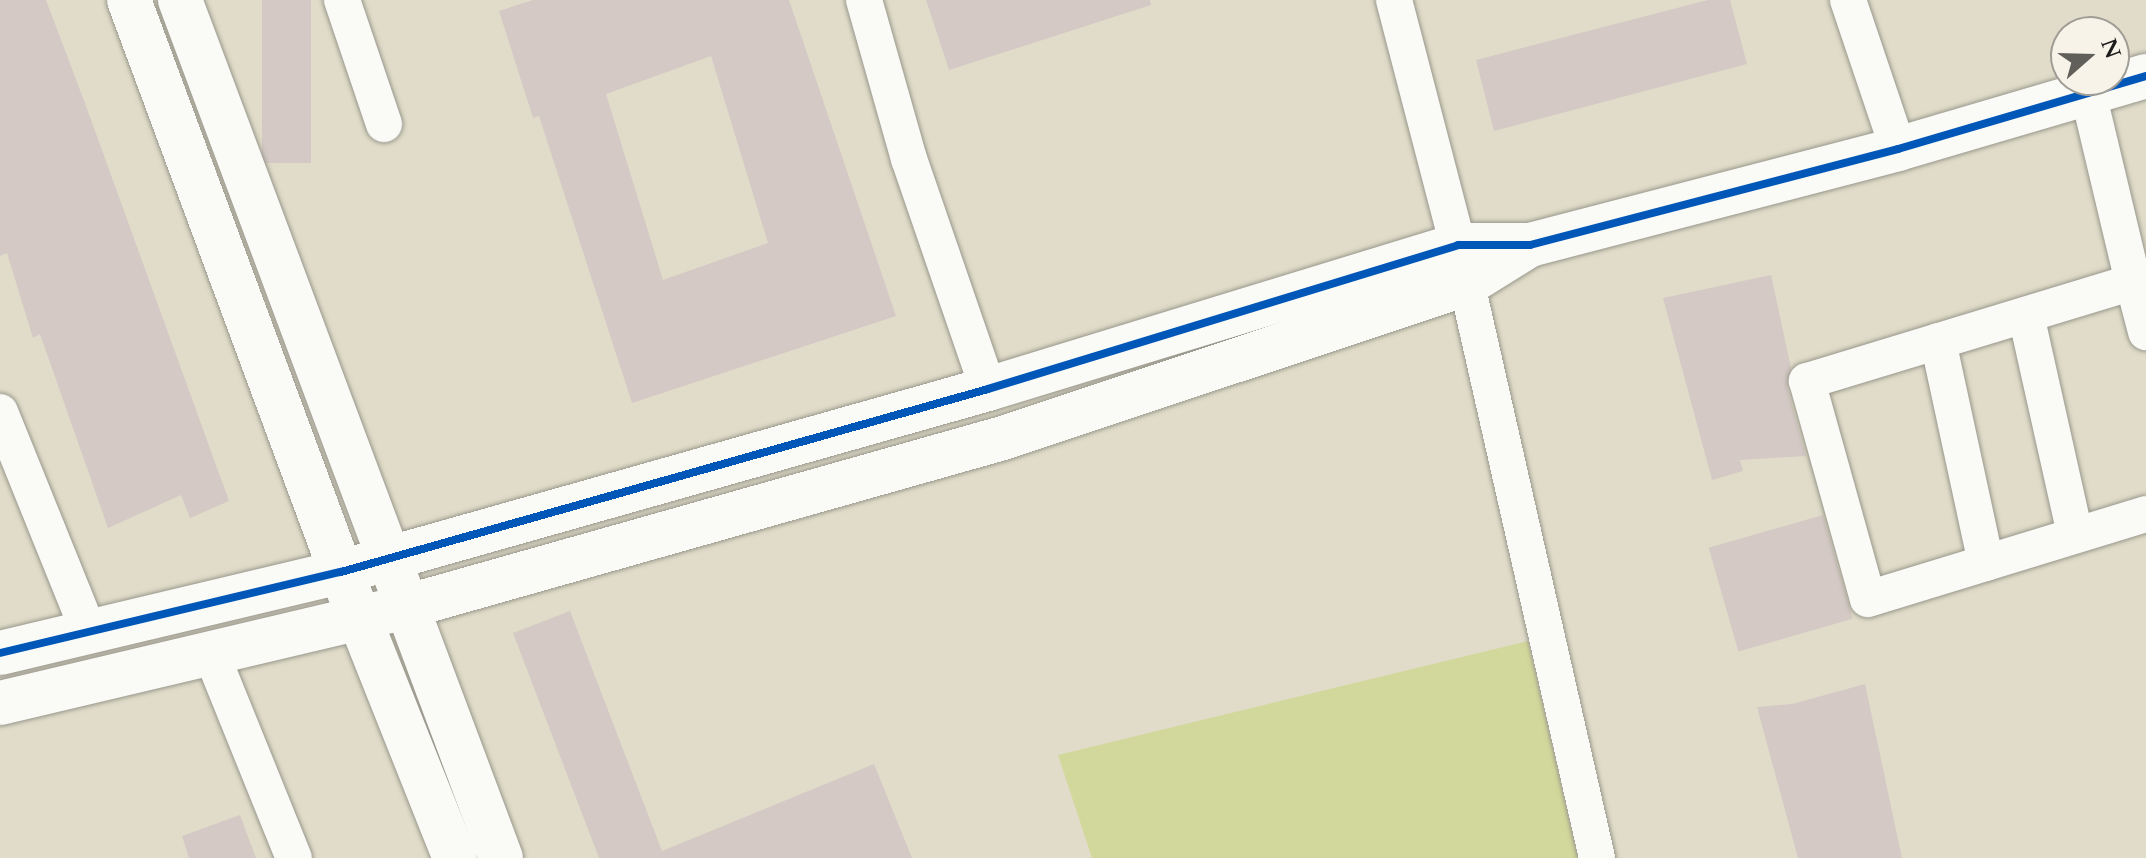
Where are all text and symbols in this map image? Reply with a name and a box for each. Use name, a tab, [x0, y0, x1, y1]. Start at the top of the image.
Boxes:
north arrow	[2050, 16, 2130, 96]
text: N	[2093, 34, 2128, 63]

